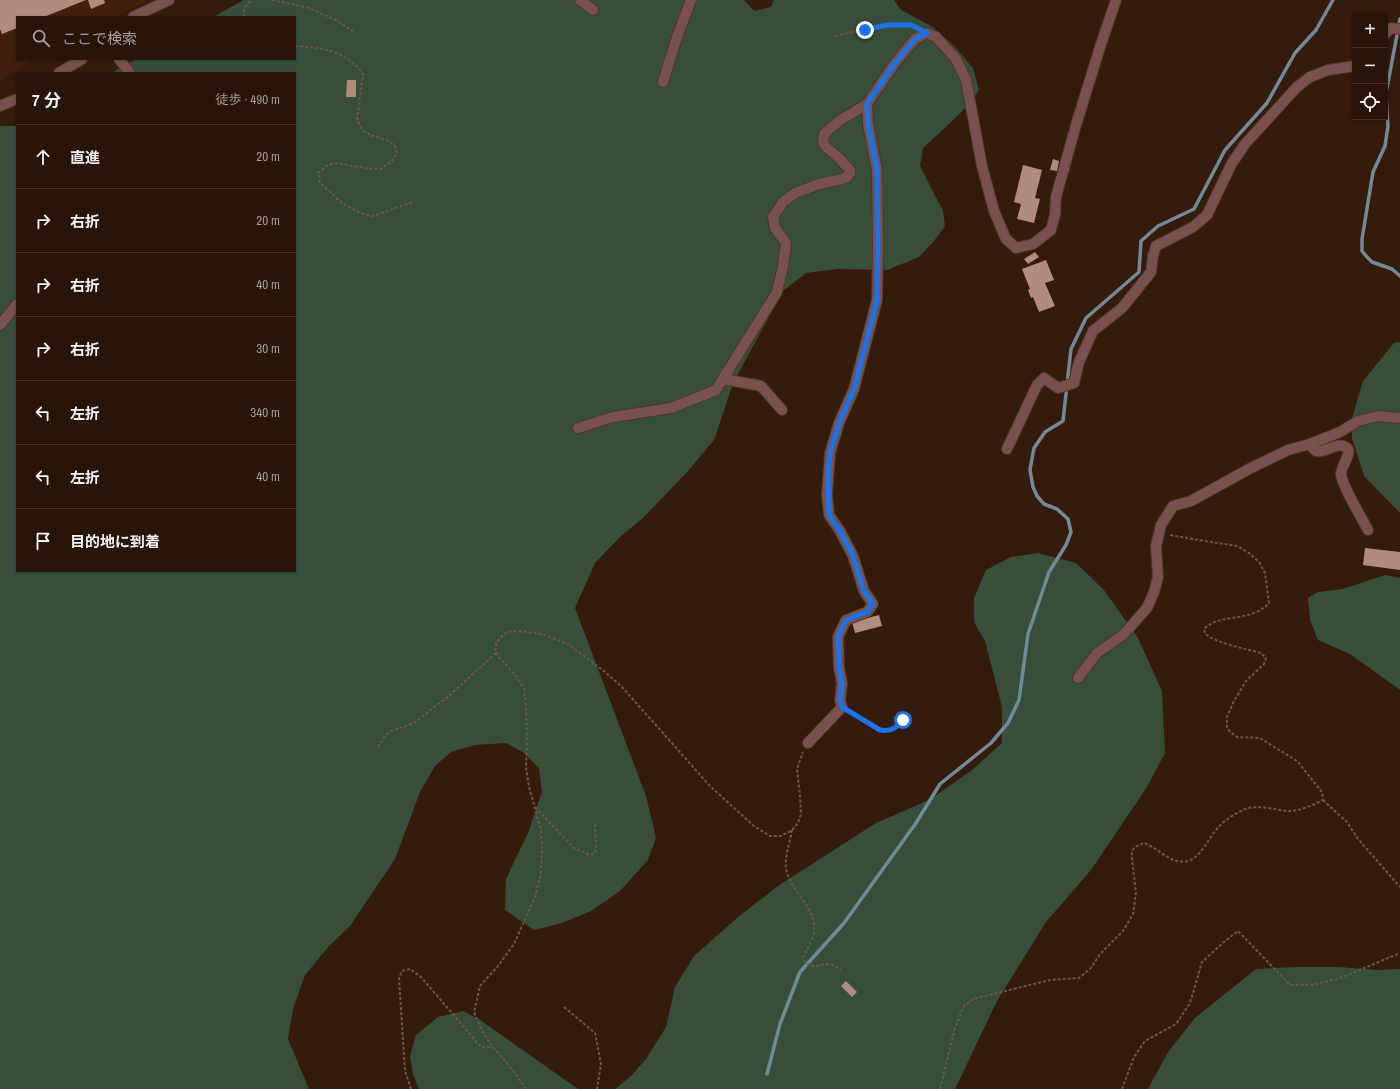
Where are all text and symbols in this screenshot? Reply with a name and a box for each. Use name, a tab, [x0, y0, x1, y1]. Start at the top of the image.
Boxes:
map controls	[1352, 12, 1388, 120]
button: +	[1352, 12, 1388, 48]
search box	[16, 16, 296, 60]
route end	[856, 21, 874, 39]
icon: search	[30, 27, 52, 49]
text: ここで検索	[62, 28, 137, 49]
button: −	[1352, 48, 1388, 84]
button: locate	[1352, 84, 1388, 120]
text: 7 分	[32, 88, 61, 111]
text: 徒歩 · 490 m	[215, 91, 280, 108]
icon: ahead	[32, 146, 54, 168]
text: 直進	[70, 147, 100, 168]
text: 20 m	[256, 148, 280, 165]
icon: right	[32, 210, 54, 232]
text: 右折	[70, 211, 100, 232]
text: 20 m	[256, 212, 280, 229]
icon: right	[32, 274, 54, 296]
text: 右折	[70, 275, 100, 296]
text: 40 m	[256, 276, 280, 293]
icon: right	[32, 338, 54, 360]
text: 右折	[70, 339, 100, 360]
text: 30 m	[256, 340, 280, 357]
icon: left	[32, 402, 54, 424]
text: 左折	[70, 403, 100, 424]
text: 340 m	[250, 404, 280, 421]
icon: left	[32, 466, 54, 488]
text: 左折	[70, 467, 100, 488]
text: 40 m	[256, 468, 280, 485]
icon: arrive	[32, 530, 54, 552]
text: 目的地に到着	[70, 531, 160, 552]
route start	[894, 711, 912, 729]

